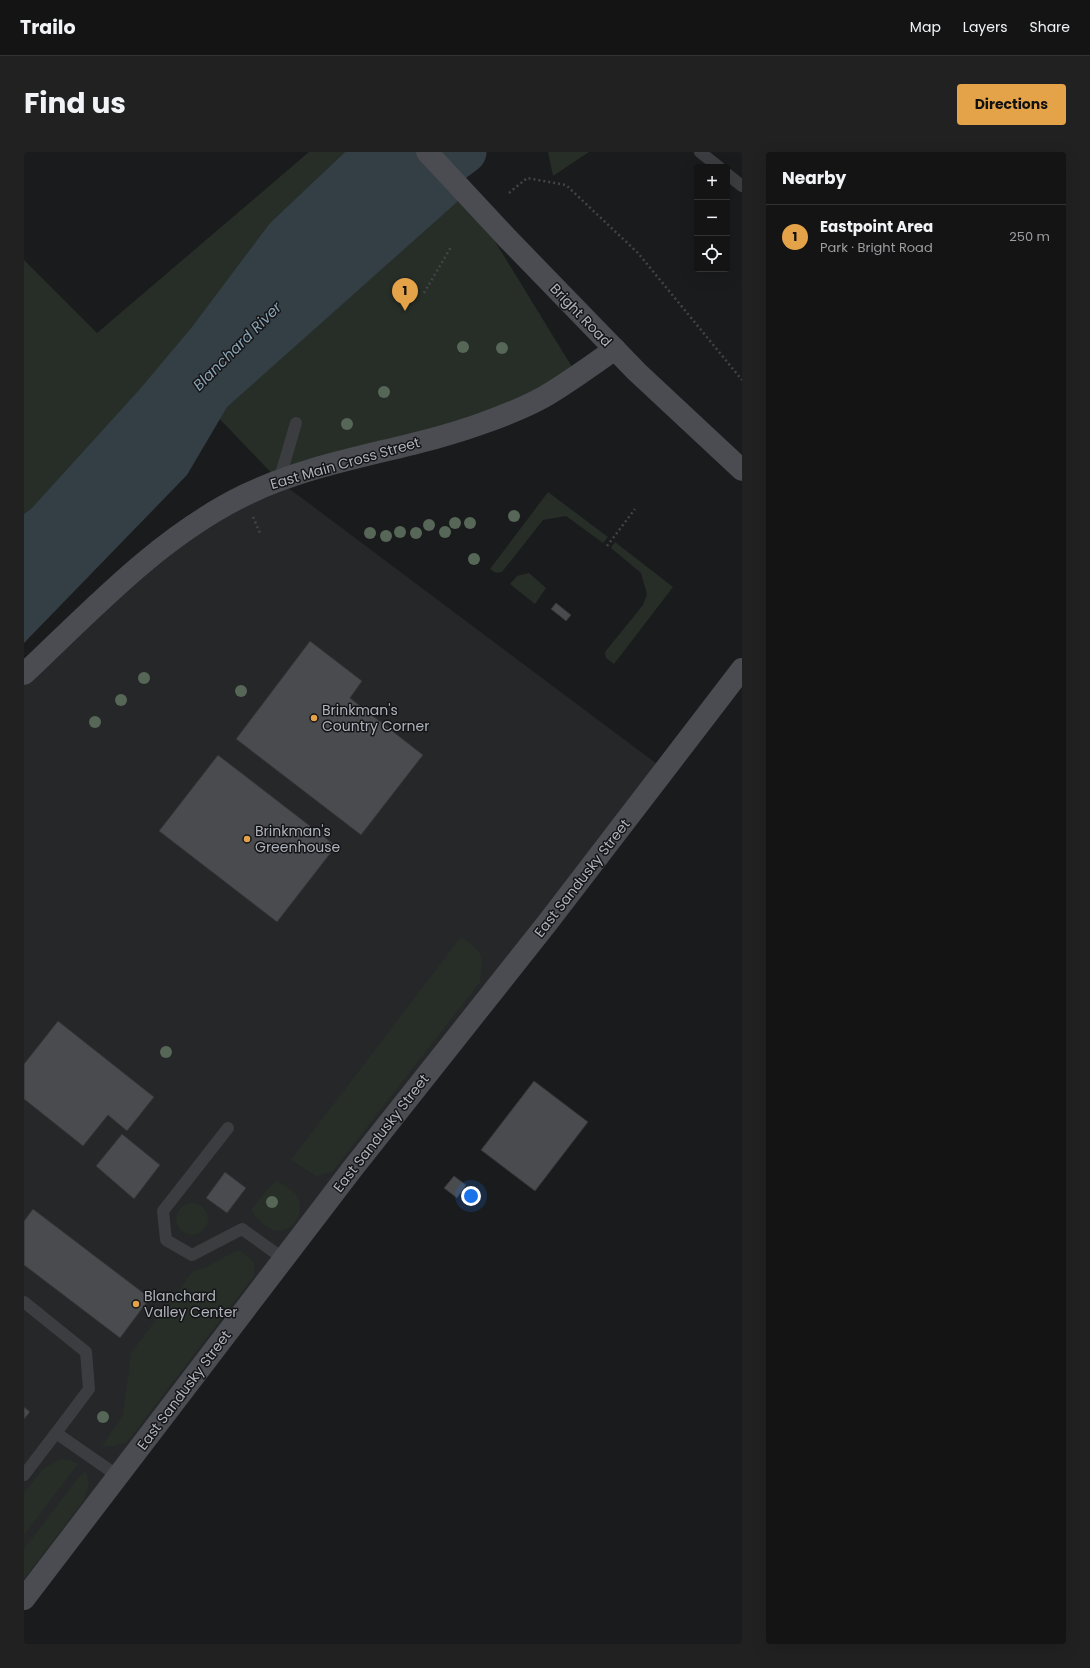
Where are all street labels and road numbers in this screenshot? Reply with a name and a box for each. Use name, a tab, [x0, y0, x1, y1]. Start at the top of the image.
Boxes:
street label: Bright Road	[546, 279, 616, 351]
street label: East Main Cross Street	[268, 432, 422, 494]
street label: East Sandusky Street	[529, 815, 635, 941]
street label: East Sandusky Street	[328, 1070, 434, 1196]
street label: East Sandusky Street	[132, 1326, 236, 1454]

